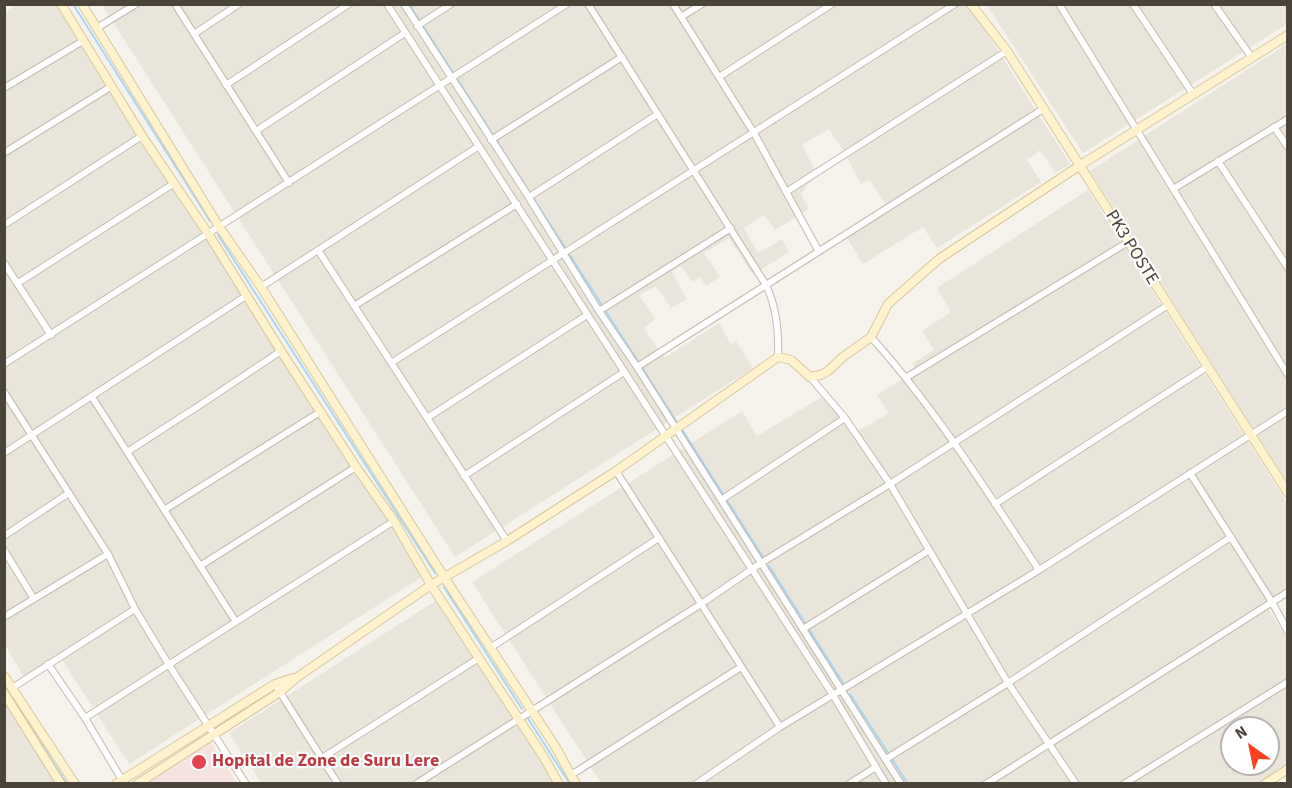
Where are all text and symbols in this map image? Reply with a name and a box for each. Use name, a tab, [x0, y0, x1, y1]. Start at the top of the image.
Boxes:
street label: PK3 POSTE	[1100, 207, 1162, 289]
north arrow	[1220, 716, 1280, 776]
text: N	[1231, 720, 1252, 745]
place label: Hopital de Zone de Suru Lere	[212, 751, 439, 773]
marker: Hopital de Zone de Suru Lere	[190, 753, 208, 771]

